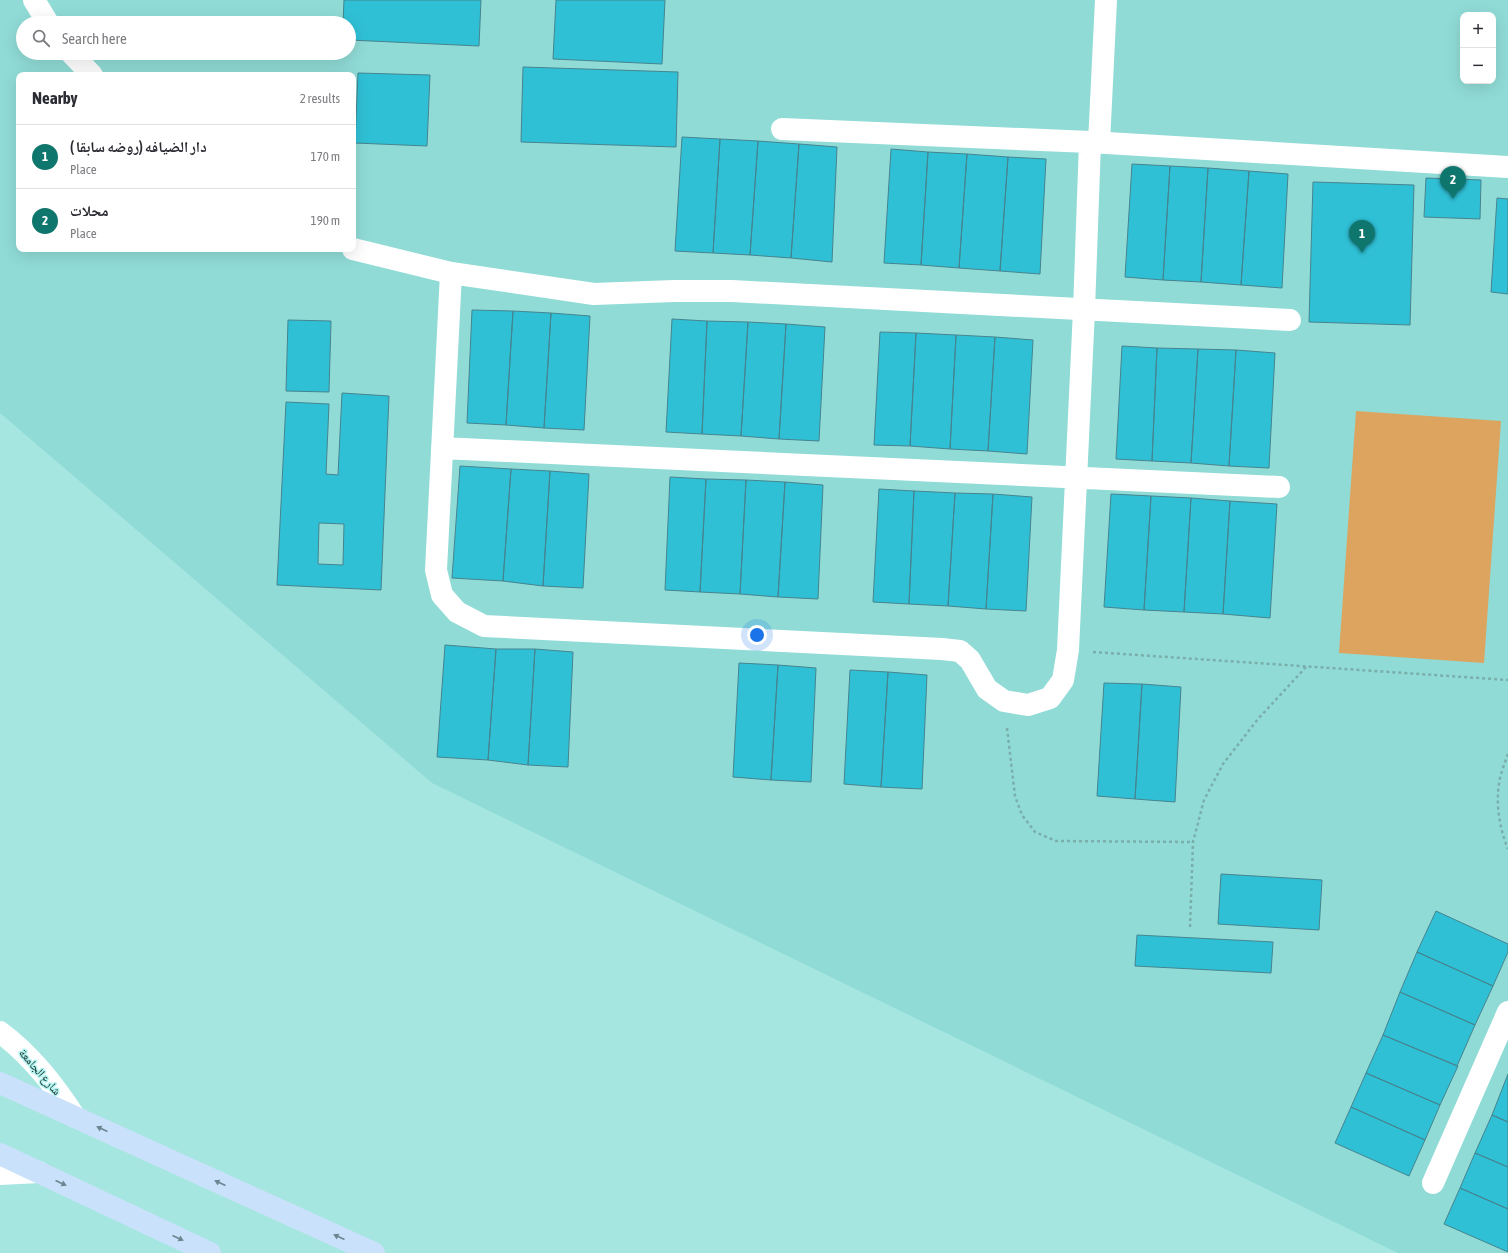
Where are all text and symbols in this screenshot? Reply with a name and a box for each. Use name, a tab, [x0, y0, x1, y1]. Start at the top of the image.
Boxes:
map controls	[1460, 12, 1496, 84]
button: +	[1460, 12, 1496, 48]
search box	[16, 16, 356, 60]
icon: search	[30, 27, 52, 49]
text: Search here	[62, 30, 127, 47]
button: −	[1460, 48, 1496, 84]
text: Nearby	[32, 88, 78, 108]
text: 2 results	[300, 91, 340, 106]
text: دار الضيافه (روضه سابقا )	[70, 138, 207, 155]
text: 1	[42, 149, 48, 164]
text: 170 m	[311, 149, 340, 164]
text: Place	[70, 162, 97, 177]
pin: 2	[1440, 166, 1466, 199]
text: محلات	[70, 202, 109, 219]
text: 2	[42, 213, 48, 228]
text: 190 m	[311, 213, 340, 228]
pin: 1	[1349, 220, 1375, 253]
text: Place	[70, 226, 97, 241]
your location	[747, 625, 767, 645]
street label: شارع الجامعة	[15, 1046, 64, 1099]
one-way arrow	[97, 1126, 108, 1132]
one-way arrow	[55, 1180, 66, 1186]
one-way arrow	[215, 1180, 226, 1186]
one-way arrow	[333, 1234, 344, 1240]
one-way arrow	[173, 1235, 184, 1241]

